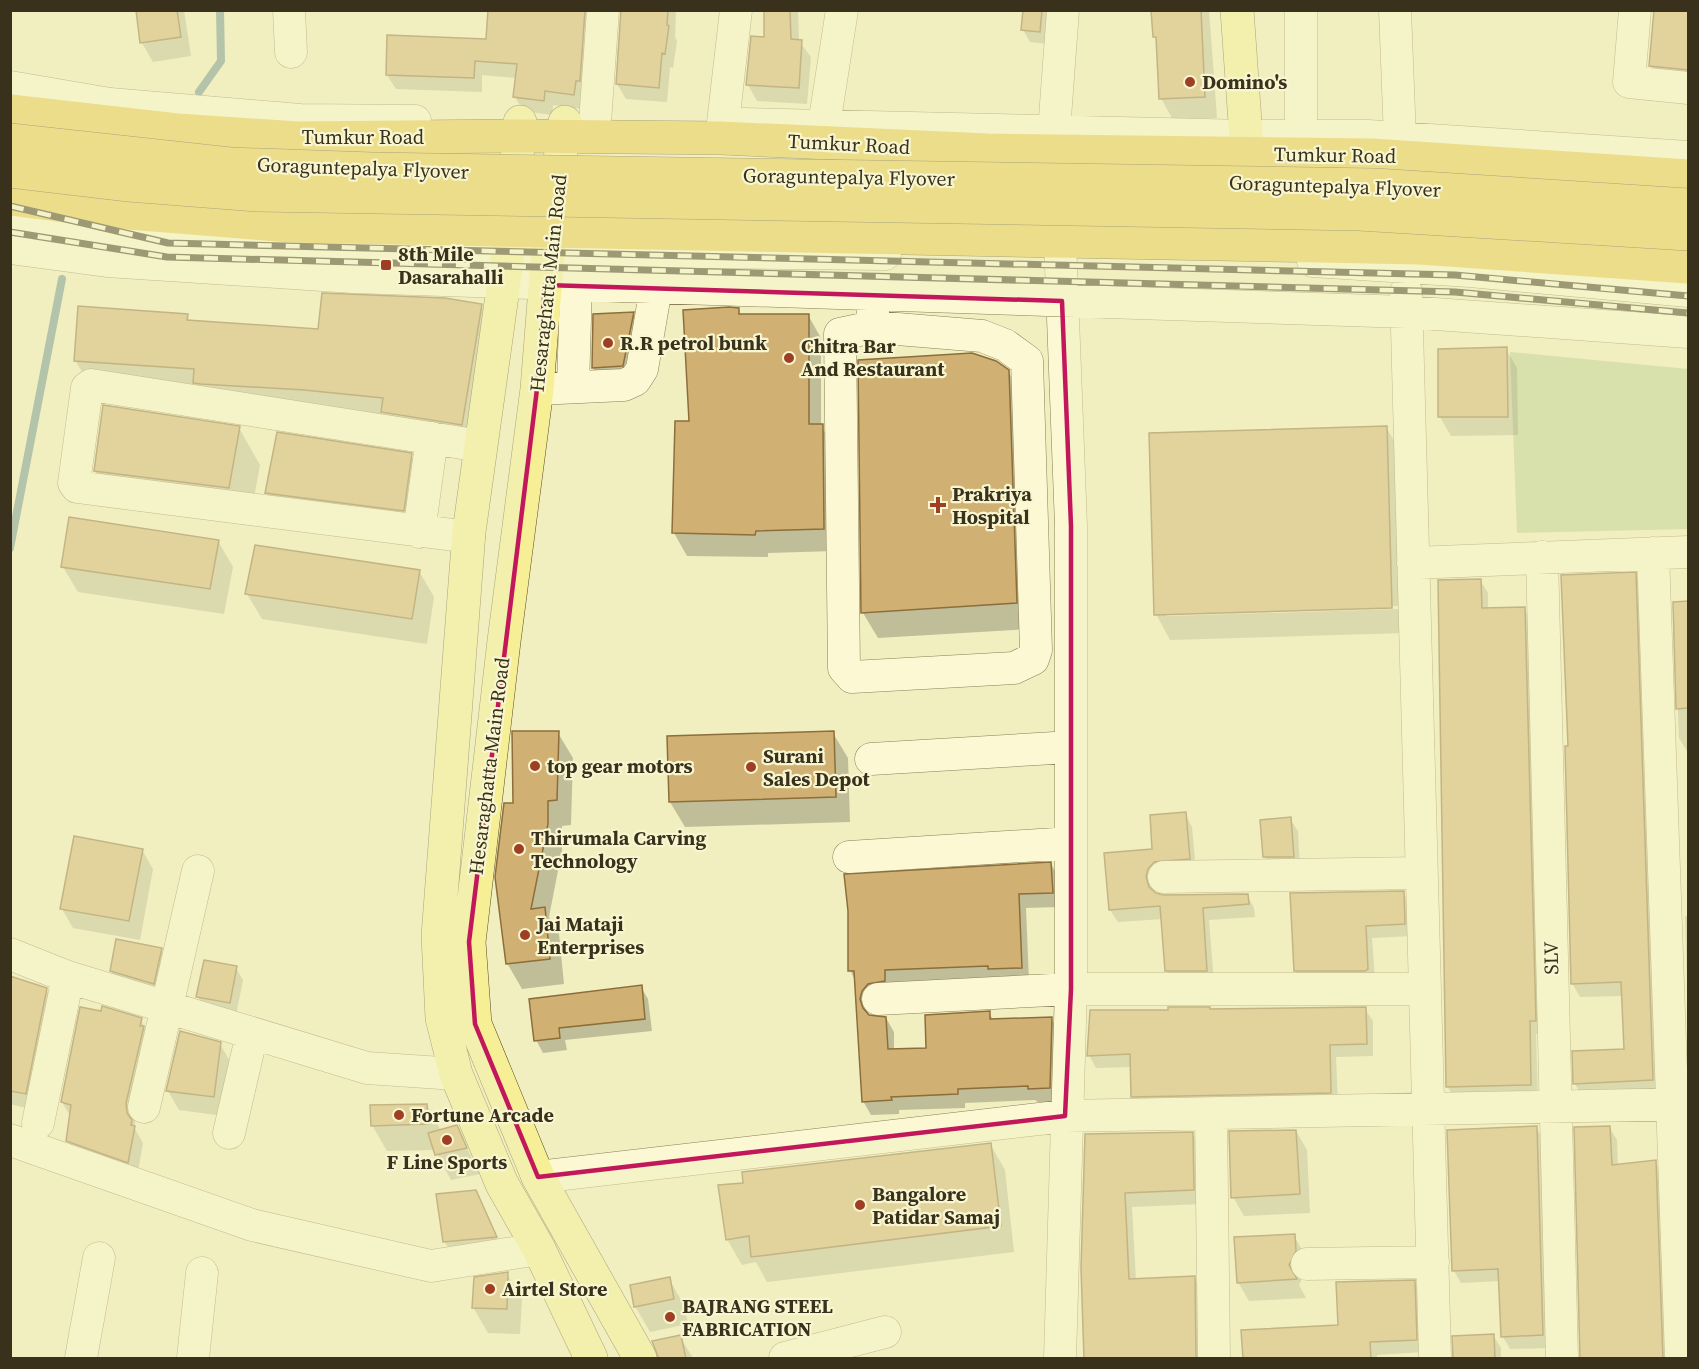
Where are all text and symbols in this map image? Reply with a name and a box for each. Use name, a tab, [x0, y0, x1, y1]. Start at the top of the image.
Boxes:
place label: Domino's	[1202, 68, 1287, 96]
marker: Domino's	[1183, 75, 1197, 89]
street label: Tumkur Road	[302, 123, 425, 151]
street label: Tumkur Road	[787, 127, 911, 161]
street label: Tumkur Road	[1274, 140, 1397, 170]
street label: Goraguntepalya Flyover	[256, 150, 470, 186]
street label: Goraguntepalya Flyover	[743, 161, 956, 193]
street label: Goraguntepalya Flyover	[1228, 168, 1442, 204]
street label: Hesaraghatta Main Road	[523, 172, 573, 393]
place label: 8th Mile Dasarahalli	[398, 240, 503, 291]
marker: 8th Mile Dasarahalli	[379, 258, 393, 272]
place label: R.R petrol bunk	[620, 329, 767, 357]
place label: Chitra Bar And Restaurant	[801, 332, 945, 383]
marker: R.R petrol bunk	[601, 336, 615, 350]
marker: Chitra Bar And Restaurant	[782, 351, 796, 365]
place label: Prakriya Hospital	[952, 480, 1032, 531]
marker: Prakriya Hospital	[929, 496, 947, 514]
street label: Hesaraghatta Main Road	[462, 655, 516, 876]
place label: Surani Sales Depot	[763, 742, 871, 793]
place label: top gear motors	[547, 752, 693, 780]
marker: top gear motors	[528, 759, 542, 773]
marker: Surani Sales Depot	[744, 760, 758, 774]
place label: Thirumala Carving Technology	[531, 824, 706, 875]
marker: Thirumala Carving Technology	[512, 842, 526, 856]
place label: Jai Mataji Enterprises	[535, 910, 644, 961]
marker: Jai Mataji Enterprises	[518, 928, 532, 942]
street label: SLV	[1537, 941, 1565, 975]
place label: Fortune Arcade	[411, 1101, 554, 1129]
marker: Fortune Arcade	[392, 1108, 406, 1122]
marker: F Line Sports	[440, 1133, 454, 1147]
place label: F Line Sports	[387, 1148, 507, 1176]
place label: Bangalore Patidar Samaj	[872, 1180, 1000, 1231]
marker: Bangalore Patidar Samaj	[853, 1198, 867, 1212]
place label: Airtel Store	[502, 1275, 607, 1303]
marker: Airtel Store	[483, 1282, 497, 1296]
place label: BAJRANG STEEL FABRICATION	[682, 1292, 833, 1343]
marker: BAJRANG STEEL FABRICATION	[663, 1310, 677, 1324]

